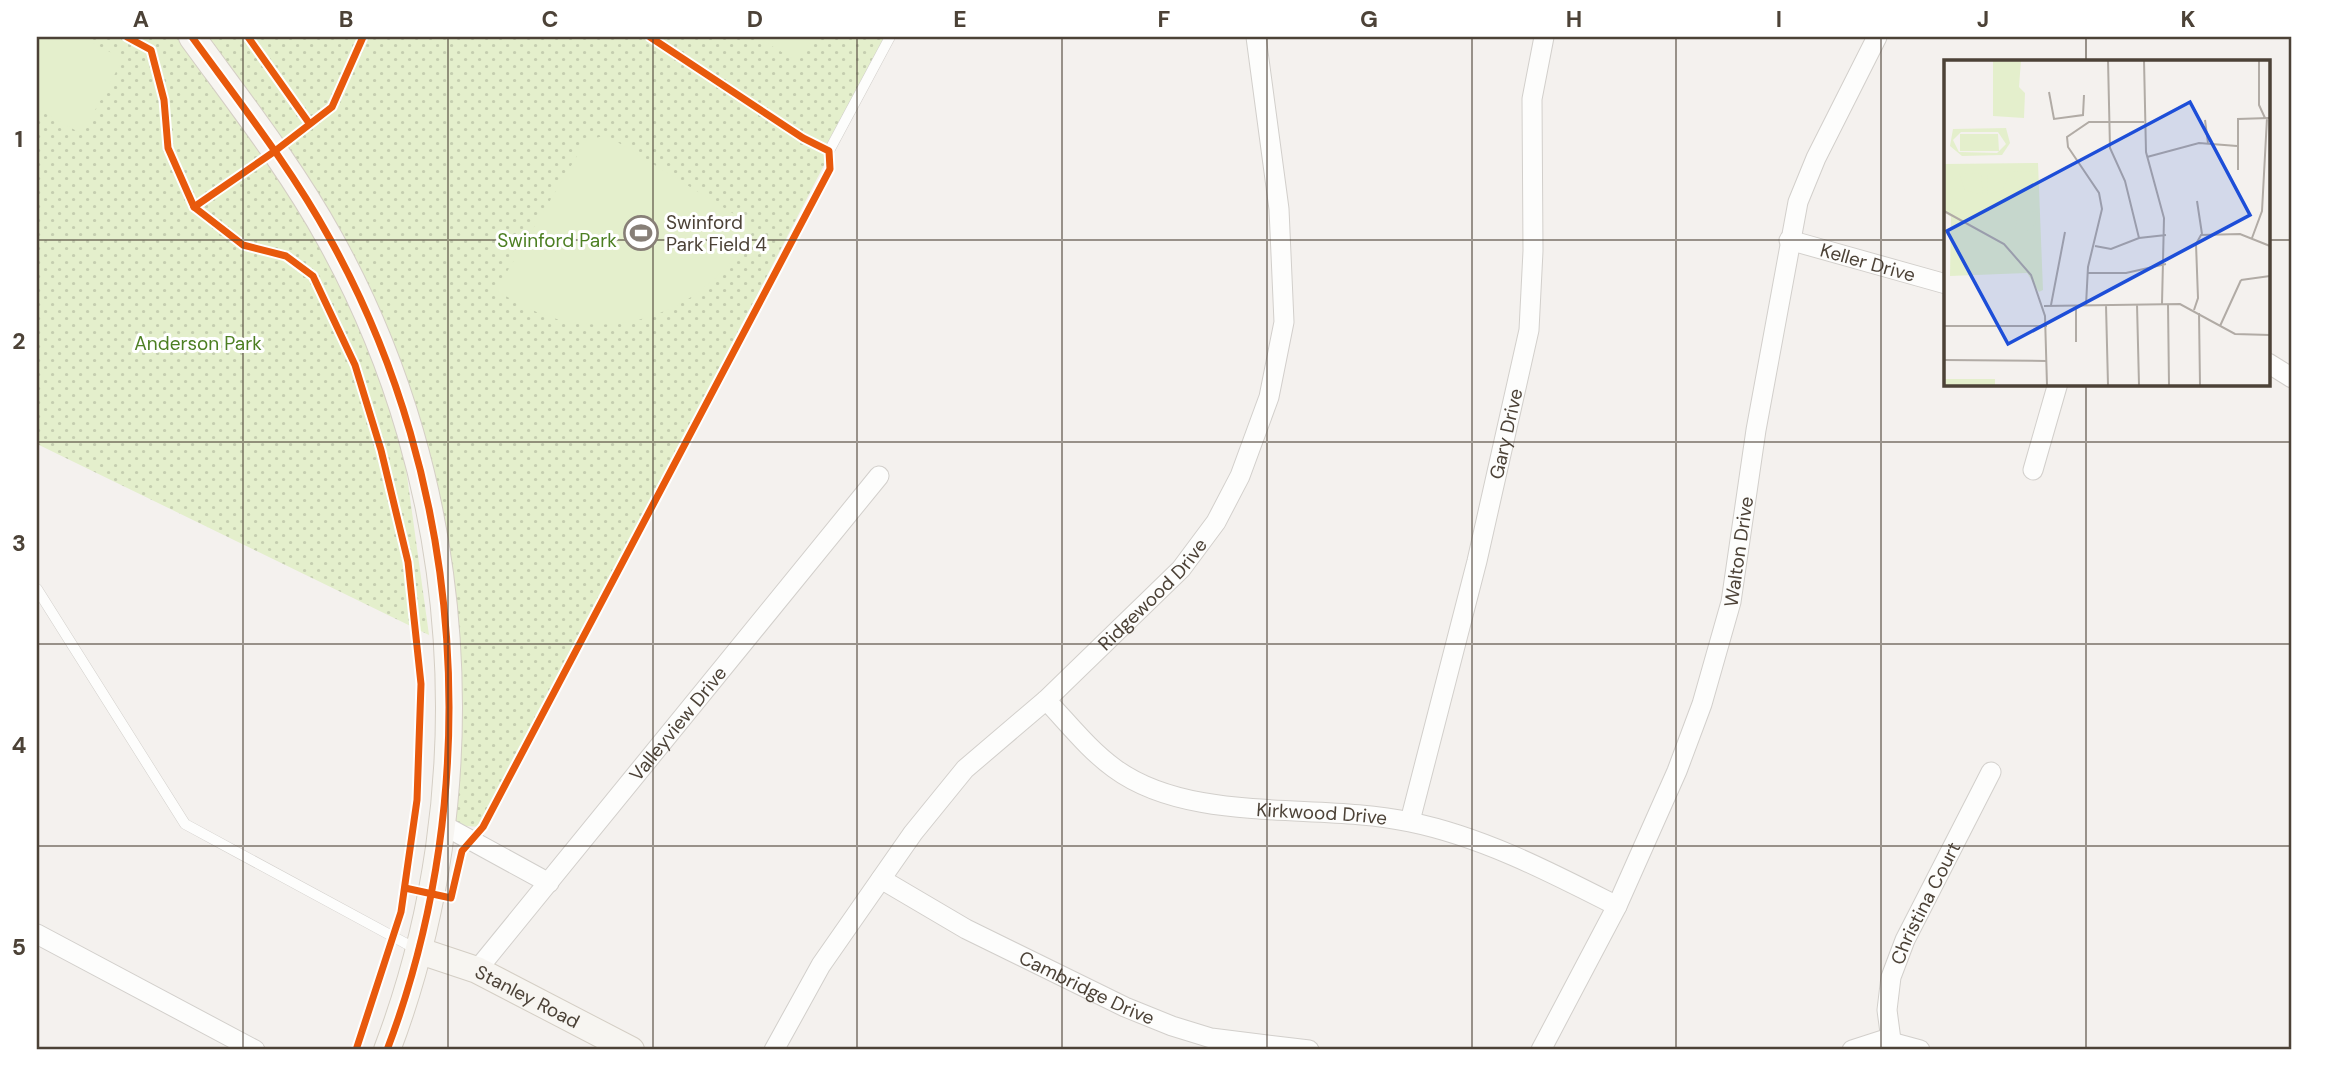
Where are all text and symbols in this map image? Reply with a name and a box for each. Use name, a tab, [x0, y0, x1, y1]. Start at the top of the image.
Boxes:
text: A	[133, 4, 149, 34]
text: B	[339, 4, 353, 34]
text: C	[542, 4, 558, 34]
text: D	[747, 4, 763, 34]
text: E	[953, 4, 967, 34]
text: F	[1158, 4, 1171, 34]
text: G	[1360, 4, 1378, 34]
text: H	[1566, 4, 1582, 34]
text: I	[1776, 4, 1782, 34]
text: J	[1977, 4, 1989, 34]
text: K	[2180, 4, 2196, 34]
inset map	[1944, 60, 2270, 385]
text: 1	[15, 124, 23, 154]
place label: Swinford Park Field 4	[666, 210, 767, 257]
sports icon: Swinford Park Field 4	[622, 214, 660, 252]
park label: Swinford Park	[497, 228, 617, 253]
street label: Keller Drive	[1818, 237, 1918, 287]
text: 2	[12, 326, 26, 356]
park label: Anderson Park	[134, 331, 262, 356]
street label: Gary Drive	[1483, 386, 1528, 482]
street label: Walton Drive	[1718, 495, 1759, 609]
text: 3	[12, 528, 26, 558]
street label: Ridgewood Drive	[1092, 533, 1212, 656]
street label: Valleyview Drive	[623, 661, 732, 786]
text: 4	[12, 730, 27, 760]
street label: Kirkwood Drive	[1256, 796, 1389, 830]
street label: Christina Court	[1884, 837, 1966, 968]
text: 5	[12, 932, 26, 962]
street label: Cambridge Drive	[1015, 944, 1158, 1030]
street label: Stanley Road	[471, 959, 584, 1034]

